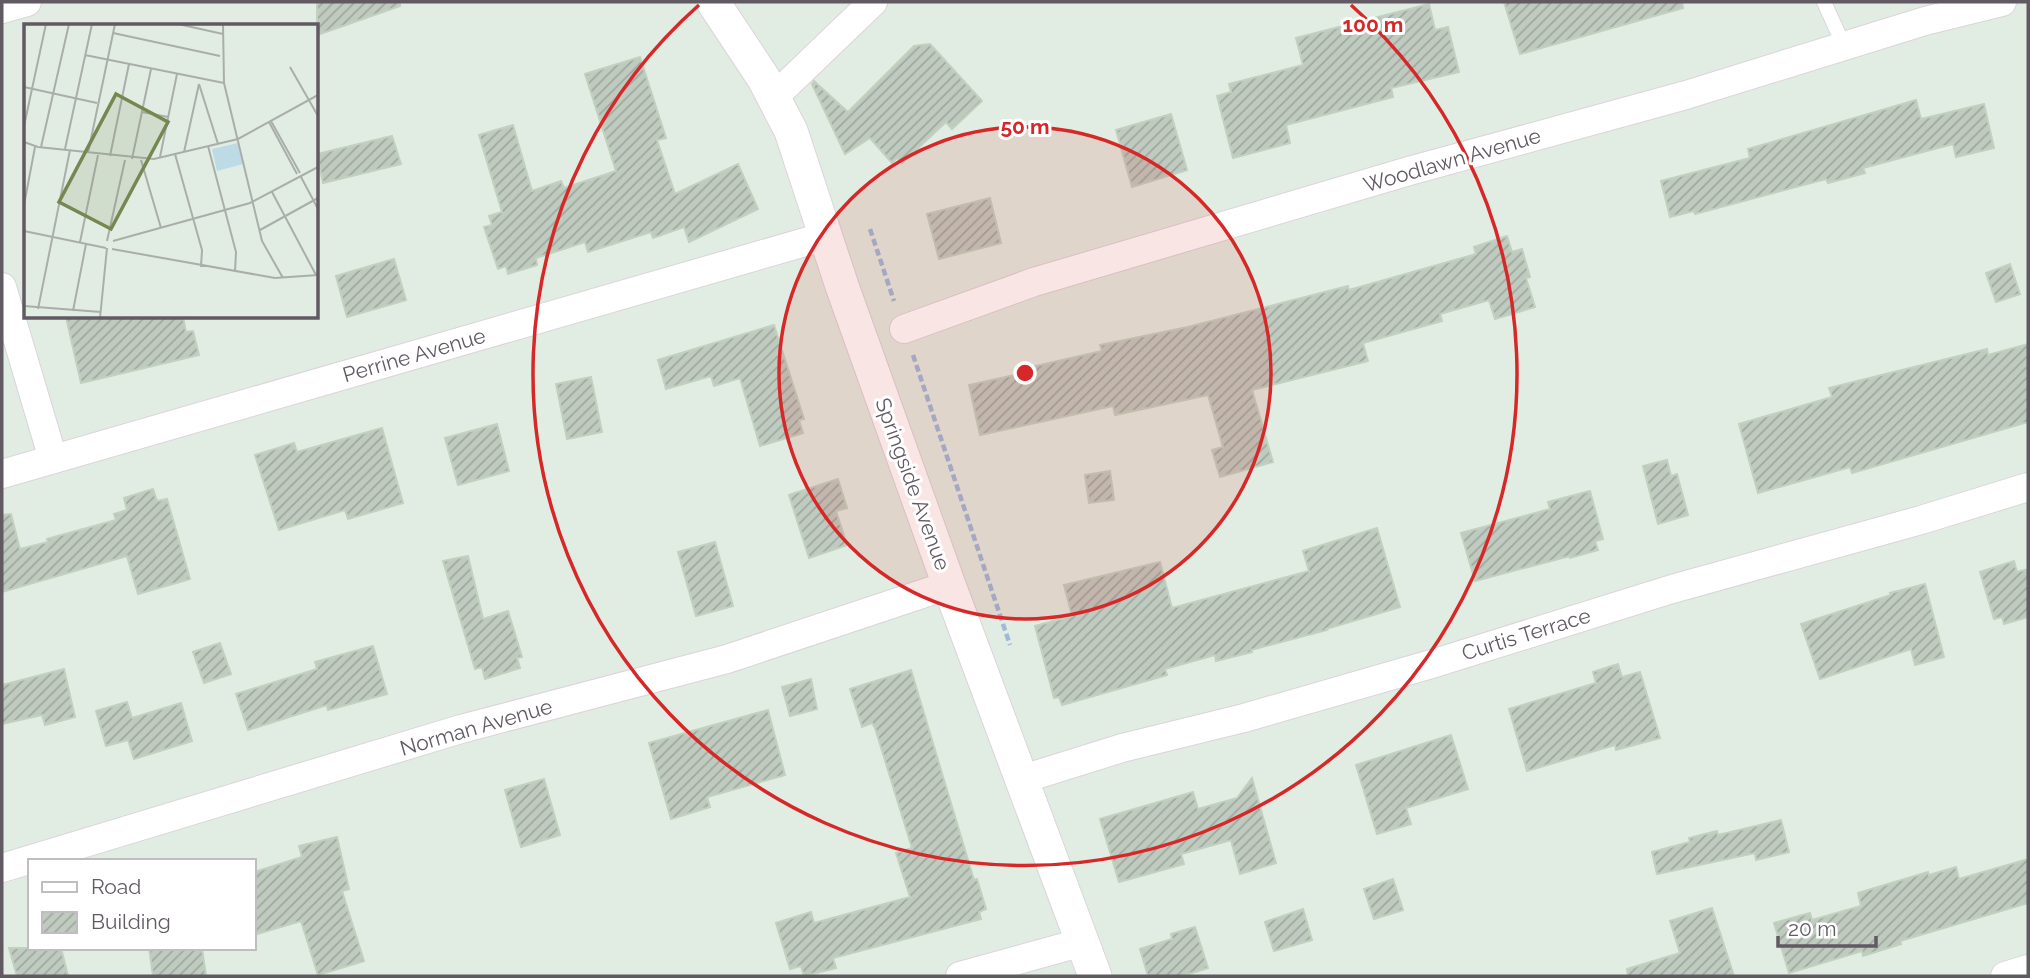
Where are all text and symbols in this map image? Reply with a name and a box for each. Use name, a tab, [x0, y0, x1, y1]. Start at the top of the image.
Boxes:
text: 100 m	[1343, 12, 1403, 37]
inset map	[24, 24, 318, 318]
text: 50 m	[1000, 114, 1050, 139]
street label: Woodlawn Avenue	[1361, 123, 1543, 197]
street label: Perrine Avenue	[340, 323, 488, 387]
centre of rings	[1013, 361, 1037, 385]
street label: Springside Avenue	[870, 394, 956, 574]
street label: Curtis Terrace	[1459, 603, 1593, 665]
street label: Norman Avenue	[397, 693, 555, 761]
legend	[28, 859, 256, 950]
text: Road	[91, 874, 141, 899]
scale bar	[1778, 904, 1876, 948]
text: Building	[91, 909, 171, 934]
text: 20 m	[1788, 916, 1836, 941]

